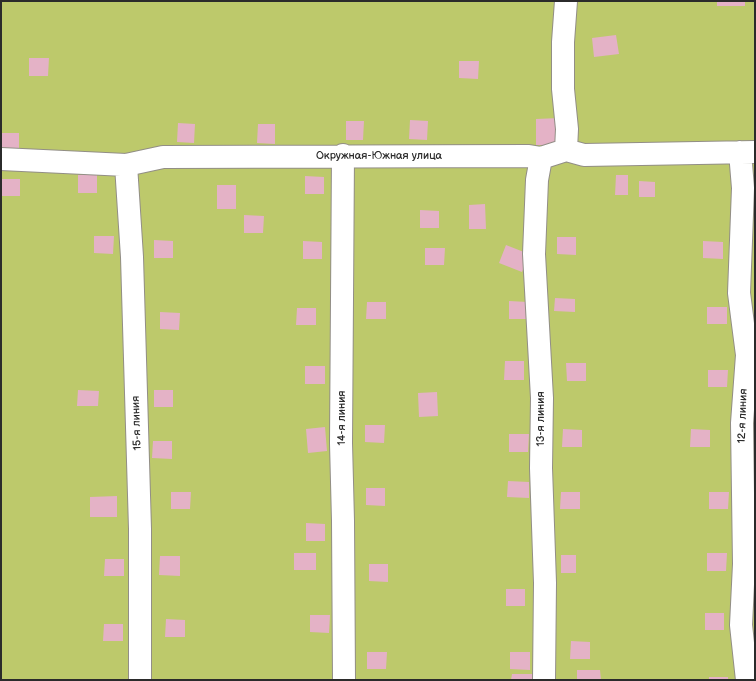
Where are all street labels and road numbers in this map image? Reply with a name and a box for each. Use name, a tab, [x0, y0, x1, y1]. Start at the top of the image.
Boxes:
street label: Окружная-Южная улица	[316, 149, 442, 163]
street label: 12-я линия	[735, 388, 751, 444]
street label: 14-я линия	[335, 391, 349, 445]
street label: 13-я линия	[534, 392, 548, 446]
street label: 15-я линия	[129, 396, 145, 450]

